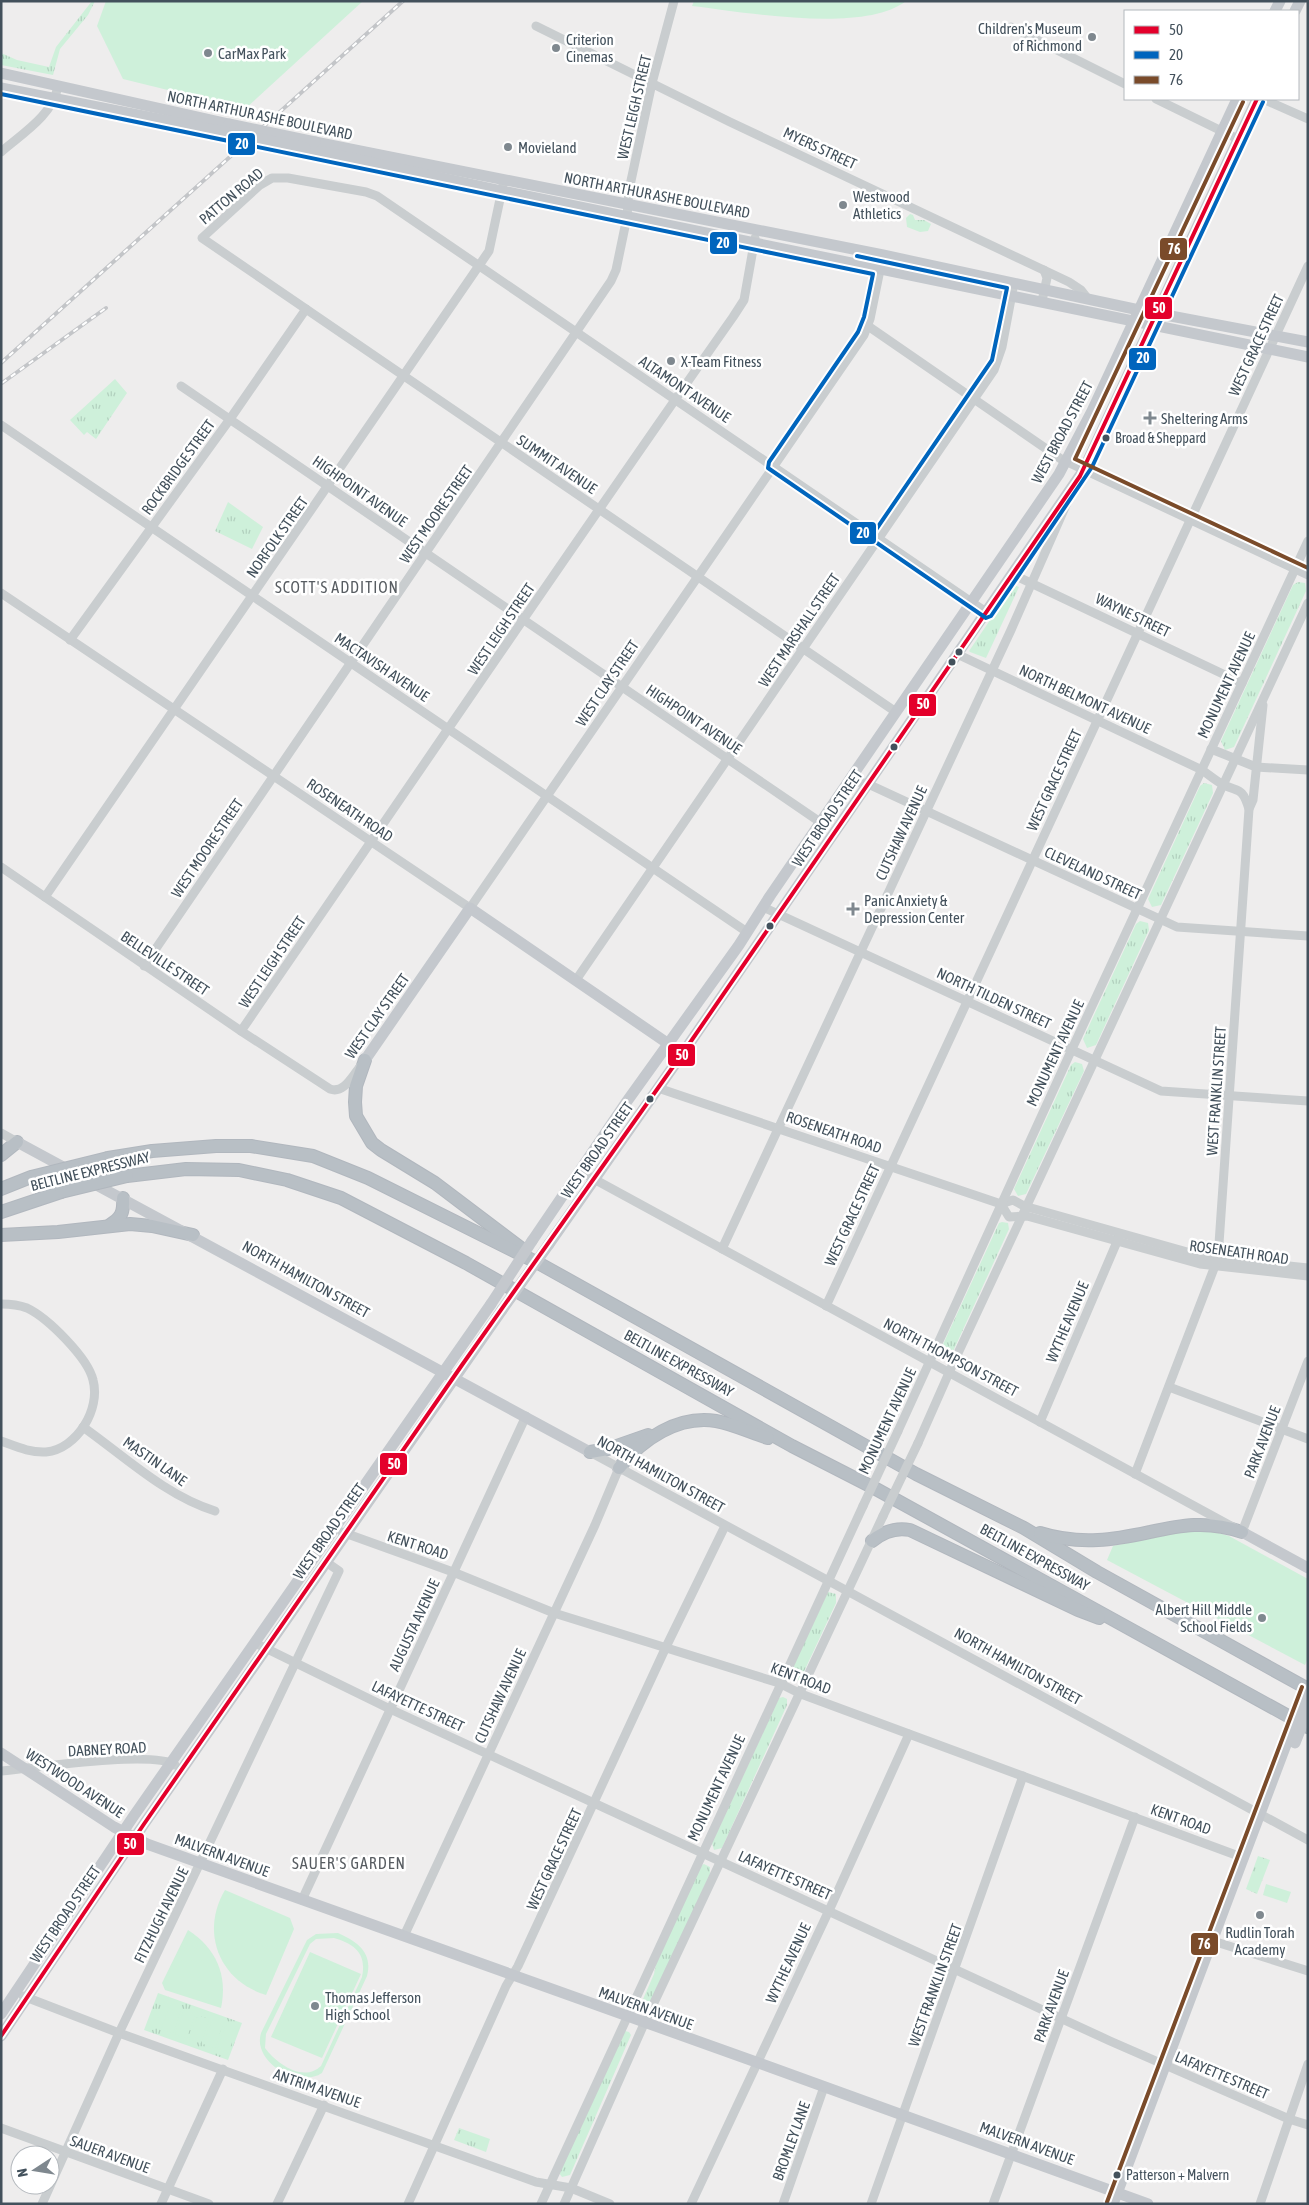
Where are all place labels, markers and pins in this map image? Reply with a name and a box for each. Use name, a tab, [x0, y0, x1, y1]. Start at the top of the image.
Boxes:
place label: Children's Museum of Richmond	[978, 20, 1082, 54]
place label: Criterion Cinemas	[566, 31, 614, 65]
marker: Children's Museum of Richmond	[1086, 31, 1098, 43]
marker: Criterion Cinemas	[550, 42, 562, 54]
place label: CarMax Park	[218, 45, 287, 62]
marker: CarMax Park	[202, 47, 214, 59]
place label: Movieland	[518, 139, 577, 156]
marker: Movieland	[502, 141, 514, 153]
place label: Westwood Athletics	[853, 188, 910, 222]
marker: Westwood Athletics	[837, 199, 849, 211]
place label: X-Team Fitness	[681, 353, 762, 370]
marker: X-Team Fitness	[665, 355, 677, 367]
place label: Sheltering Arms	[1161, 410, 1248, 427]
marker: Sheltering Arms	[1143, 411, 1157, 425]
place label: Broad & Sheppard	[1115, 430, 1206, 446]
marker: Broad & Sheppard	[1101, 433, 1111, 443]
unlabelled marker	[954, 647, 964, 657]
unlabelled marker	[947, 657, 957, 667]
unlabelled marker	[889, 742, 899, 752]
place label: Panic Anxiety & Depression Center	[864, 892, 965, 926]
marker: Panic Anxiety & Depression Center	[846, 902, 860, 916]
unlabelled marker	[765, 921, 775, 931]
unlabelled marker	[645, 1094, 655, 1104]
place label: Albert Hill Middle School Fields	[1156, 1601, 1252, 1635]
marker: Albert Hill Middle School Fields	[1256, 1612, 1268, 1624]
marker: Rudlin Torah Academy	[1254, 1909, 1266, 1921]
place label: Rudlin Torah Academy	[1225, 1924, 1295, 1958]
place label: Thomas Jefferson High School	[325, 1989, 421, 2023]
marker: Thomas Jefferson High School	[309, 2000, 321, 2012]
place label: Patterson + Malvern	[1126, 2167, 1229, 2183]
marker: Patterson + Malvern	[1112, 2170, 1122, 2180]

